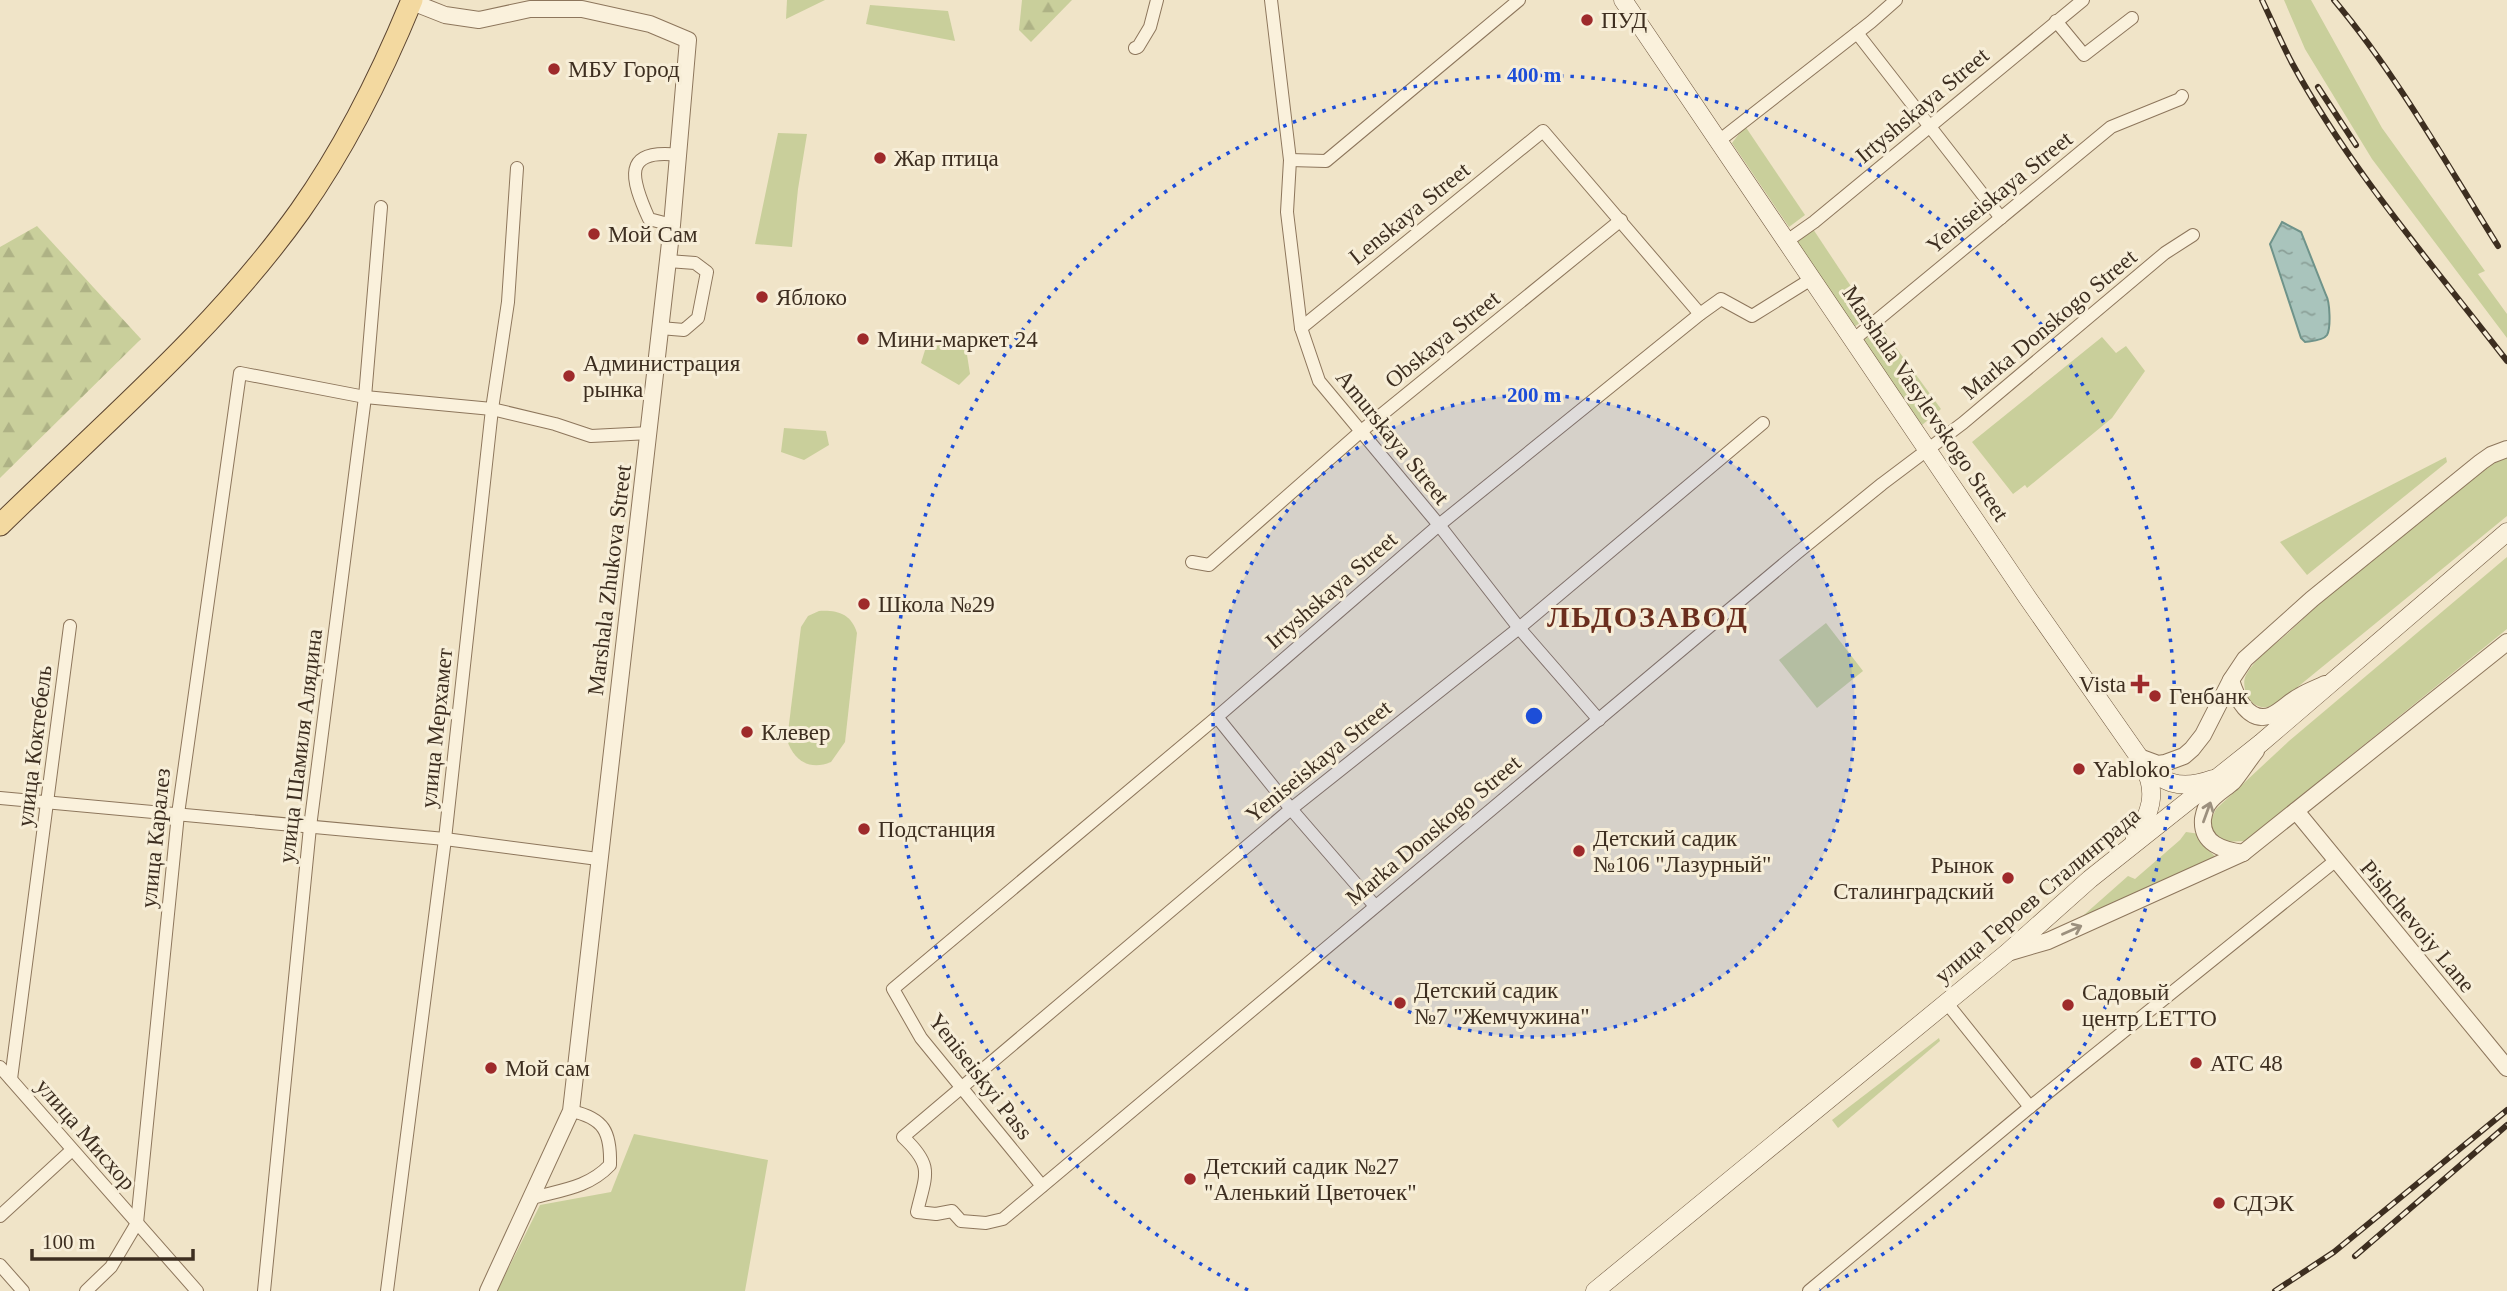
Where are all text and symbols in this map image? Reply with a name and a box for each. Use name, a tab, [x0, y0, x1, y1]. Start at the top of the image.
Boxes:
place label: ПУД	[1601, 8, 1648, 33]
marker: ПУД	[1579, 12, 1595, 28]
street label: Irtyshskaya Street	[1851, 42, 1994, 168]
place label: МБУ Город	[568, 57, 680, 82]
marker: МБУ Город	[546, 61, 562, 77]
text: 400 m	[1507, 63, 1562, 87]
street label: Yeniseiskaya Street	[1922, 126, 2077, 259]
place label: Жар птица	[894, 146, 999, 171]
marker: Жар птица	[872, 150, 888, 166]
street label: Lenskaya Street	[1344, 157, 1475, 270]
place label: Мой Сам	[608, 222, 698, 247]
marker: Мой Сам	[586, 226, 602, 242]
street label: Marka Donskogo Street	[1957, 244, 2142, 405]
street label: Marshala Vasylevskogo Street	[1837, 281, 2014, 526]
place label: Яблоко	[776, 285, 847, 310]
street label: Obskaya Street	[1380, 285, 1505, 393]
marker: Яблоко	[754, 289, 770, 305]
place label: Мини-маркет 24	[877, 327, 1038, 352]
marker: Мини-маркет 24	[855, 331, 871, 347]
place label: Администрация рынка	[583, 351, 741, 402]
street label: Amurskaya Street	[1331, 365, 1455, 510]
marker: Администрация рынка	[561, 368, 577, 384]
text: 200 m	[1507, 383, 1562, 407]
street label: Marshala Zhukova Street	[583, 463, 636, 697]
street label: Irtyshskaya Street	[1261, 526, 1402, 654]
place label: Школа №29	[878, 592, 995, 617]
marker: Школа №29	[856, 596, 872, 612]
district label: ЛЬДОЗАВОД	[1547, 600, 1749, 633]
street label: улица Шамиля Алядина	[274, 628, 327, 865]
street label: улица Мерхамет	[416, 647, 457, 809]
street label: улица Коктебель	[12, 664, 57, 828]
place label: Vista	[2079, 672, 2126, 697]
marker: Vista	[2132, 676, 2148, 692]
place label: Генбанк	[2169, 684, 2249, 709]
marker: Генбанк	[2147, 688, 2163, 704]
street label: Yeniseiskaya Street	[1241, 695, 1396, 828]
centre of rings	[1522, 704, 1546, 728]
place label: Клевер	[761, 720, 830, 745]
marker: Клевер	[739, 724, 755, 740]
street label: Marka Donskogo Street	[1341, 750, 1526, 911]
place label: Yabloko	[2093, 757, 2170, 782]
marker: Yabloko	[2071, 761, 2087, 777]
street label: улица Каралез	[136, 767, 175, 909]
street label: улица Героев Сталинграда	[1930, 802, 2145, 988]
one-way arrow	[2202, 802, 2214, 823]
place label: Подстанция	[878, 817, 996, 842]
marker: Подстанция	[856, 821, 872, 837]
place label: Детский садик №106 "Лазурный"	[1593, 826, 1771, 877]
marker: Детский садик №106 "Лазурный"	[1571, 843, 1587, 859]
place label: Рынок Сталинградский	[1833, 853, 1995, 904]
street label: Pishchevoiy Lane	[2355, 855, 2480, 997]
marker: Рынок Сталинградский	[2000, 870, 2016, 886]
one-way arrow	[2061, 923, 2082, 936]
place label: Детский садик №7 "Жемчужина"	[1414, 978, 1590, 1029]
place label: Садовый центр LETTO	[2082, 980, 2217, 1031]
marker: Детский садик №7 "Жемчужина"	[1392, 995, 1408, 1011]
marker: Садовый центр LETTO	[2060, 997, 2076, 1013]
street label: Yeniseiskyi Pass	[924, 1008, 1038, 1144]
place label: АТС 48	[2210, 1051, 2283, 1076]
marker: АТС 48	[2188, 1055, 2204, 1071]
place label: Мой сам	[505, 1056, 590, 1081]
marker: Мой сам	[483, 1060, 499, 1076]
street label: улица Мисхор	[31, 1074, 141, 1195]
place label: Детский садик №27 "Аленький Цветочек"	[1204, 1154, 1417, 1205]
marker: Детский садик №27 "Аленький Цветочек"	[1182, 1171, 1198, 1187]
place label: СДЭК	[2233, 1191, 2295, 1216]
marker: СДЭК	[2211, 1195, 2227, 1211]
scale bar	[32, 1218, 192, 1262]
text: 100 m	[42, 1230, 95, 1254]

